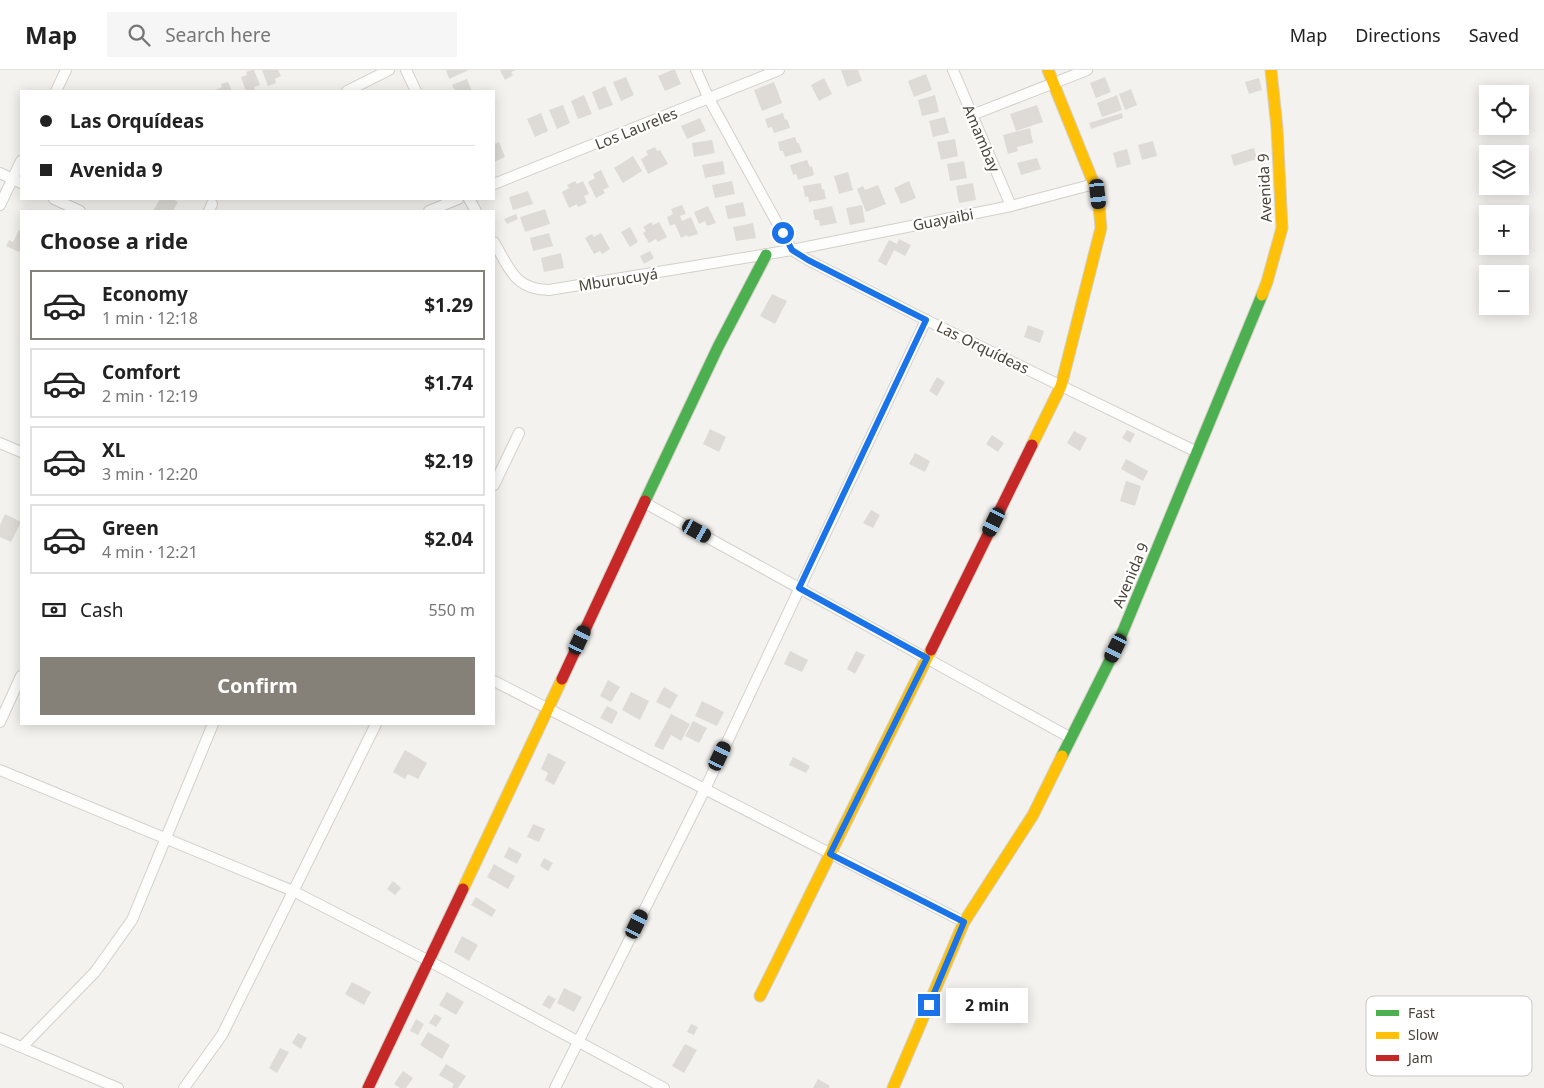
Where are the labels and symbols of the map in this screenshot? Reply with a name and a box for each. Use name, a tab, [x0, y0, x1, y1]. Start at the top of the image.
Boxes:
street label: Amambay	[959, 101, 1005, 175]
street label: Los Laureles	[592, 102, 680, 154]
street label: Avenida 9	[1252, 153, 1276, 223]
car	[1088, 178, 1107, 210]
street label: Guayaibi	[911, 203, 975, 235]
route start	[772, 222, 794, 244]
street label: Mburucuyá	[577, 263, 659, 295]
street label: Las Orquídeas	[933, 316, 1033, 378]
car	[980, 505, 1007, 539]
car	[680, 517, 713, 545]
street label: Avenida 9	[1107, 539, 1153, 611]
car	[566, 623, 593, 657]
car	[1102, 631, 1129, 665]
car	[706, 739, 733, 773]
car	[623, 907, 650, 941]
callout: 2 min	[946, 988, 1029, 1022]
route end	[918, 994, 940, 1016]
legend	[1366, 996, 1532, 1076]
text: Fast	[1408, 1003, 1435, 1022]
text: Slow	[1408, 1025, 1439, 1044]
text: Jam	[1406, 1048, 1433, 1067]

